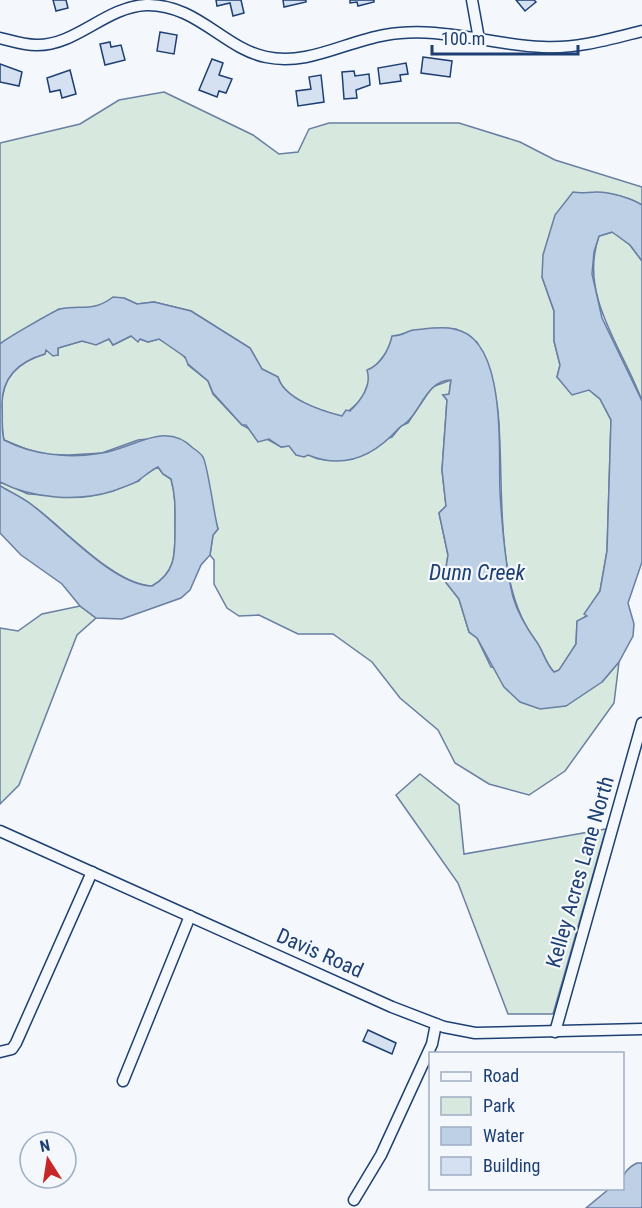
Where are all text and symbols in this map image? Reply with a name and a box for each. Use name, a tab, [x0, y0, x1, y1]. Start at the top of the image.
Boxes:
scale bar	[432, 18, 578, 56]
text: 100 m	[441, 28, 485, 49]
water label: Dunn Creek	[429, 560, 525, 585]
street label: Kelley Acres Lane North	[541, 774, 619, 970]
street label: Davis Road	[273, 923, 367, 983]
legend	[429, 1052, 624, 1190]
text: Road	[483, 1065, 519, 1086]
text: Park	[483, 1095, 515, 1116]
text: Water	[483, 1125, 525, 1146]
north arrow	[18, 1130, 78, 1190]
text: N	[38, 1136, 52, 1156]
text: Building	[483, 1155, 540, 1176]

